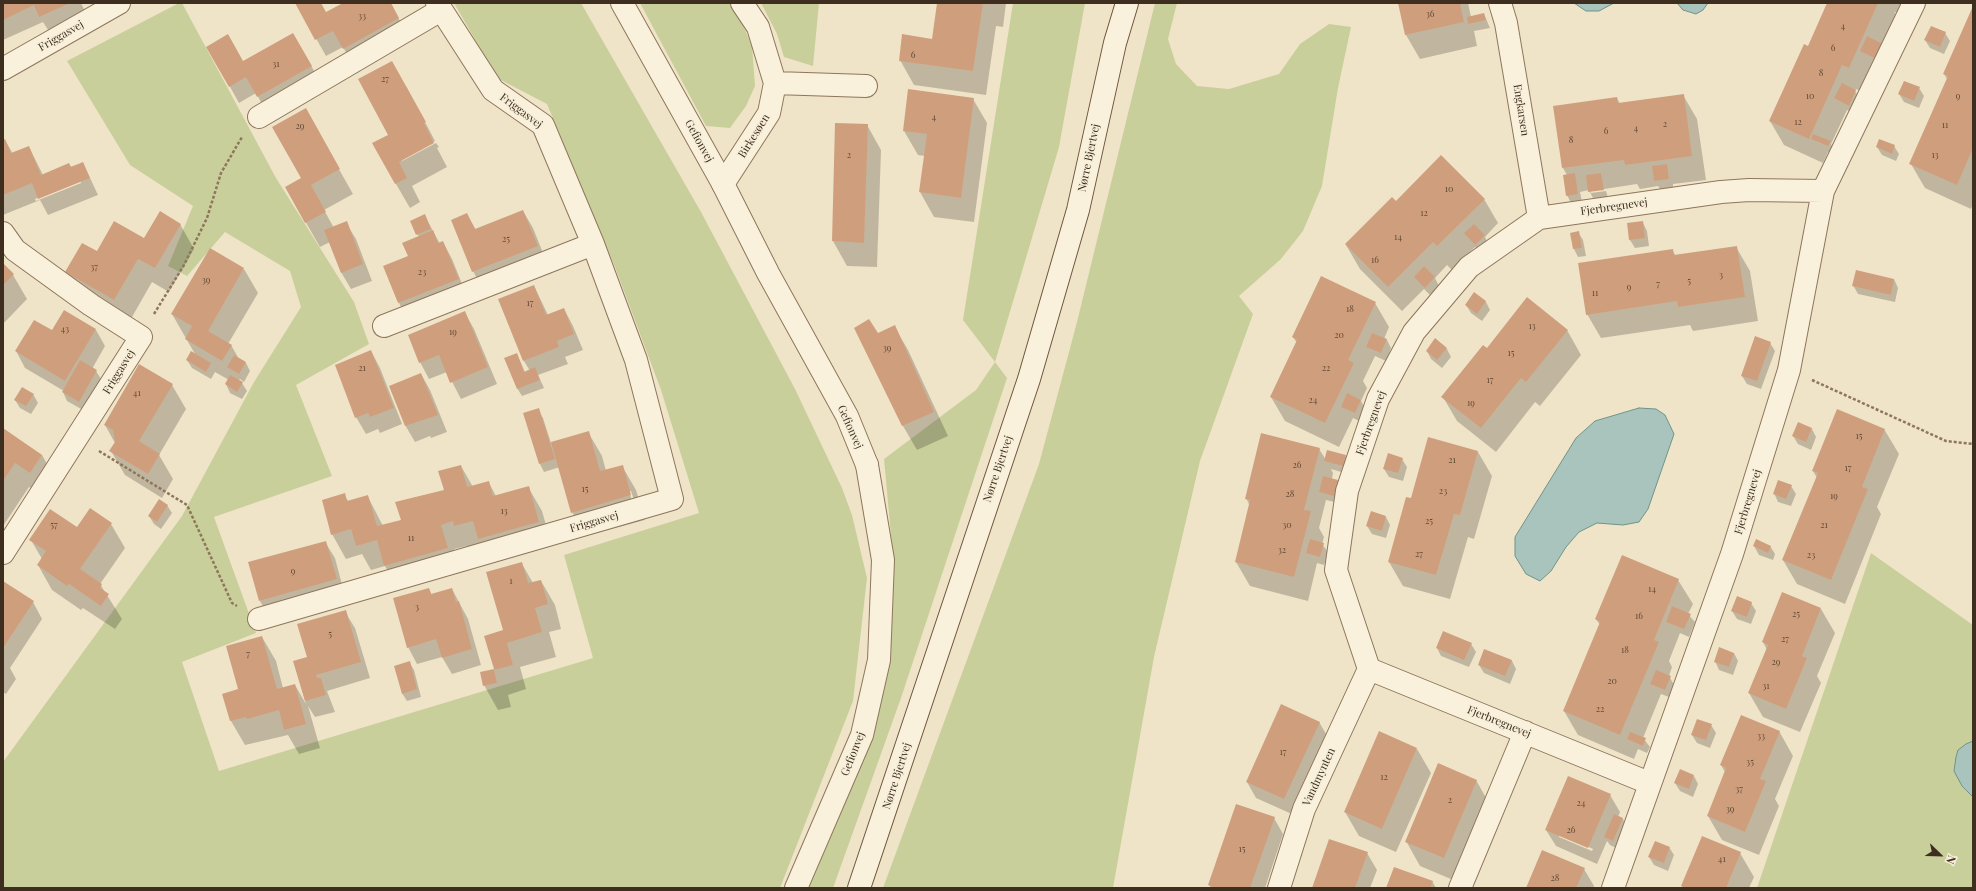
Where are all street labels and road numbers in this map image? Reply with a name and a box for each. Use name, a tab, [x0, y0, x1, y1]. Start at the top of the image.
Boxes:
street label: Friggasvej	[36, 18, 86, 54]
street label: Engkarsen	[1510, 83, 1532, 137]
street label: Friggasvej	[497, 91, 545, 131]
street label: Birkesøen	[735, 112, 773, 160]
street label: Gefionvej	[682, 118, 716, 164]
street label: Nørre Bjertvej	[1075, 123, 1103, 193]
street label: Fjerbregnevej	[1580, 196, 1648, 218]
street label: Friggasvej	[100, 347, 138, 397]
street label: Fjerbregnevej	[1353, 389, 1389, 457]
street label: Gefionvej	[835, 403, 865, 451]
street label: Nørre Bjertvej	[980, 434, 1016, 504]
street label: Fjerbregnevej	[1732, 468, 1764, 536]
street label: Friggasvej	[568, 509, 620, 535]
street label: Fjerbregnevej	[1465, 703, 1533, 741]
street label: Gefionvej	[838, 730, 868, 778]
street label: Nørre Bjertvej	[880, 741, 914, 811]
street label: Vandmynten	[1300, 746, 1338, 808]

